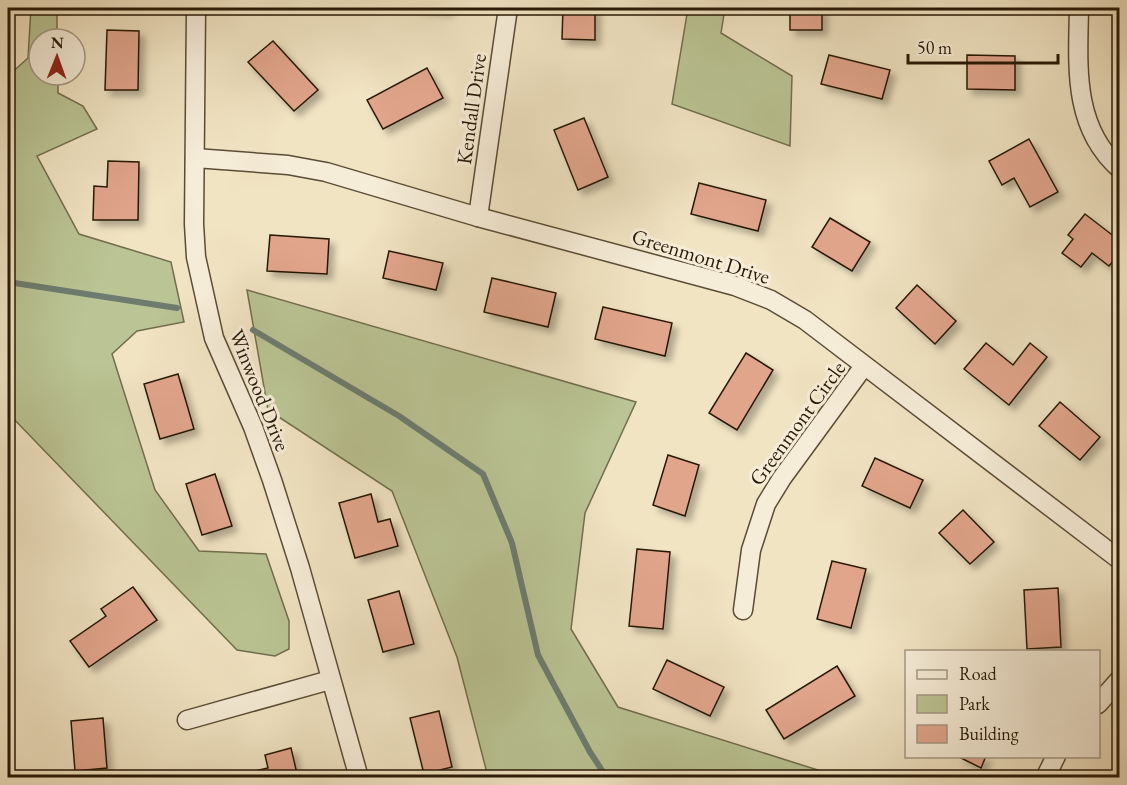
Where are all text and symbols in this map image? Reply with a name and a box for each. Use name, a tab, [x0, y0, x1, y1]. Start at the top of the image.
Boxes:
north arrow	[27, 27, 87, 87]
scale bar	[908, 27, 1058, 65]
text: N	[51, 32, 64, 53]
text: 50 m	[917, 36, 952, 59]
street label: Kendall Drive	[450, 52, 492, 166]
street label: Greenmont Drive	[629, 222, 773, 290]
street label: Winwood Drive	[223, 325, 297, 455]
street label: Greenmont Circle	[743, 356, 851, 490]
legend	[905, 650, 1100, 758]
text: Road	[959, 662, 998, 685]
text: Park	[959, 692, 990, 715]
text: Building	[959, 722, 1019, 745]

